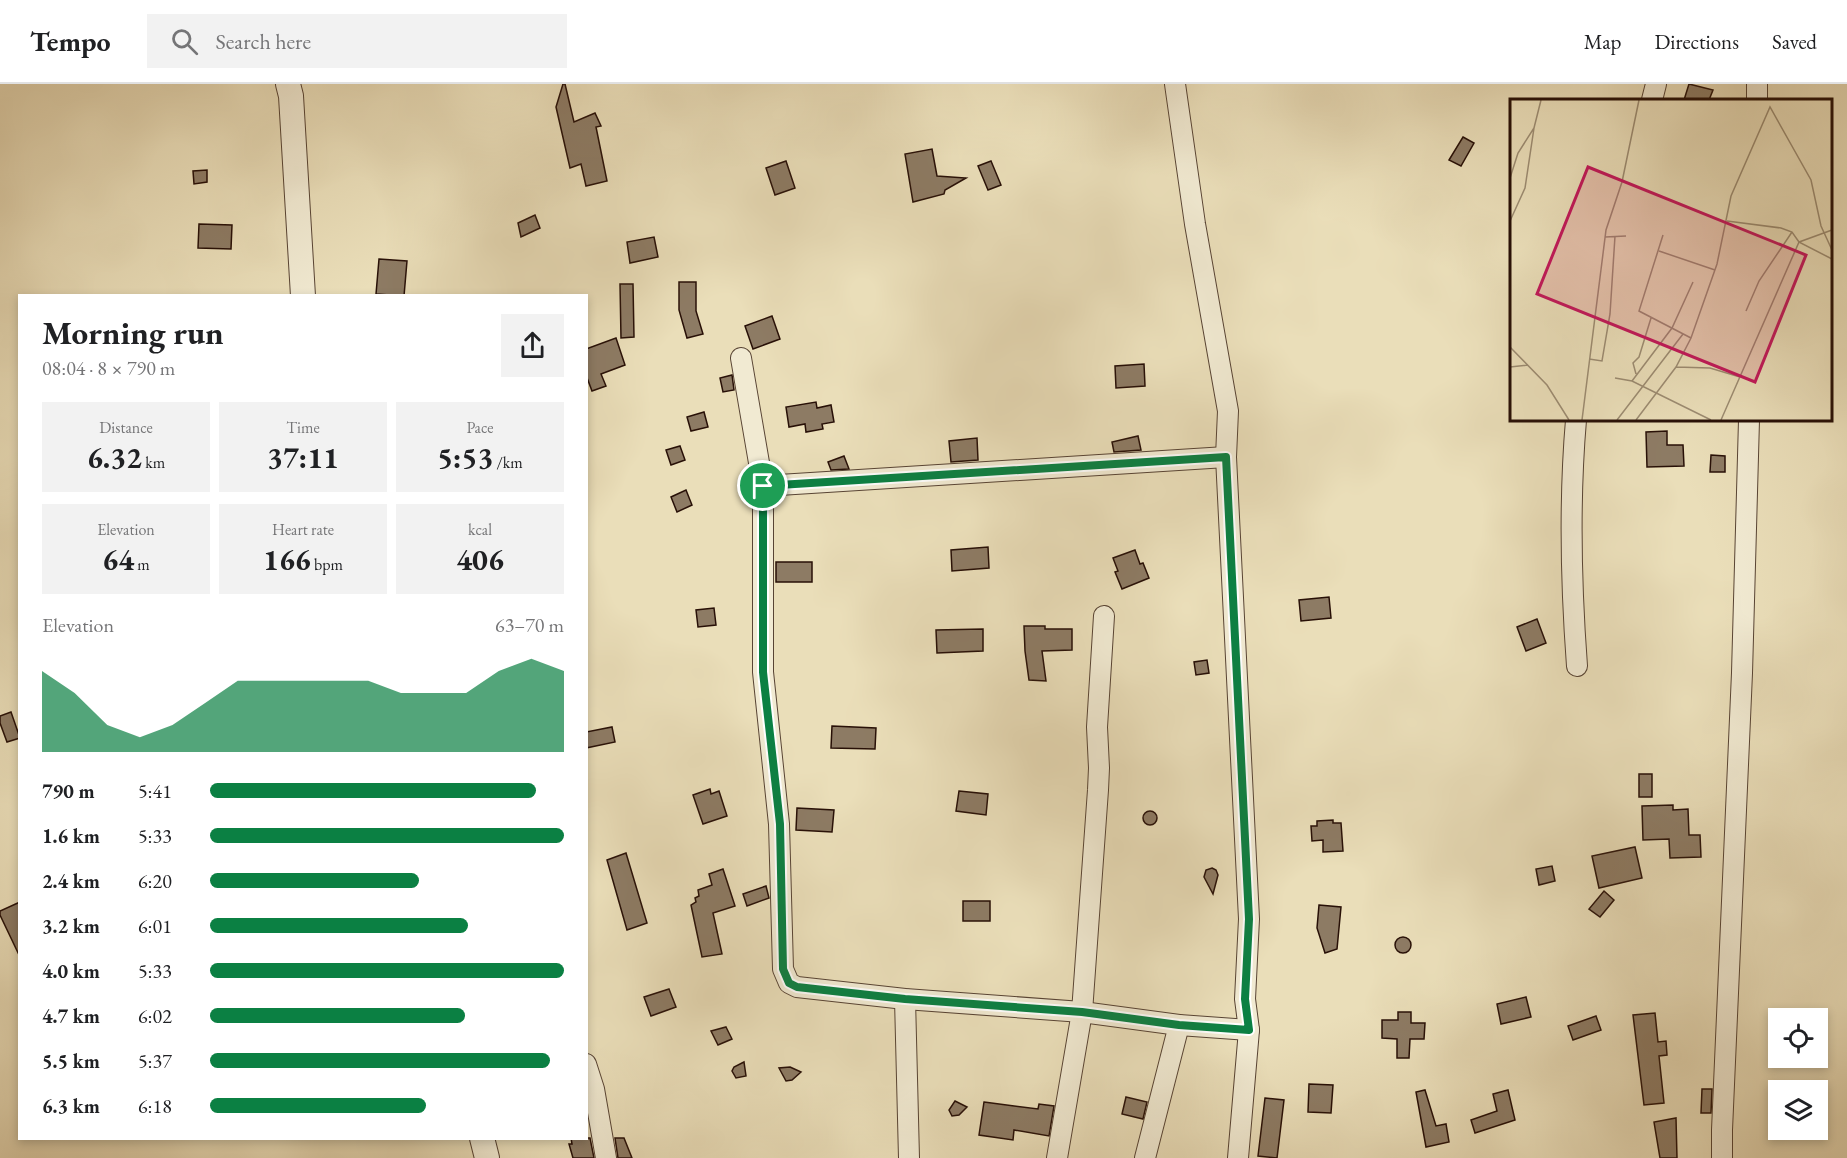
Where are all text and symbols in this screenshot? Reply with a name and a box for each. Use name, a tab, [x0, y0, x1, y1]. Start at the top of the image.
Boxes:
search box	[147, 14, 567, 68]
text: Tempo	[30, 23, 111, 59]
icon: search	[168, 25, 201, 58]
text: Search here	[216, 27, 311, 56]
text: Map	[1584, 28, 1621, 55]
text: Directions	[1654, 28, 1739, 55]
text: Saved	[1772, 28, 1817, 55]
inset map	[1510, 99, 1832, 422]
text: Morning run	[42, 311, 224, 354]
button: share	[501, 314, 564, 377]
text: 08:04 · 8 × 790 m	[42, 355, 175, 381]
text: Distance	[99, 417, 153, 438]
text: Time	[286, 417, 320, 438]
text: Pace	[467, 417, 493, 438]
text: 6.32	[87, 438, 142, 477]
text: 37:11	[267, 438, 339, 477]
text: 5:53	[437, 438, 493, 477]
text: km	[142, 452, 165, 473]
text: /km	[493, 452, 523, 473]
pin	[737, 460, 788, 511]
icon: arrive	[746, 469, 779, 502]
text: Elevation	[97, 519, 155, 540]
text: Heart rate	[272, 519, 334, 540]
text: kcal	[468, 519, 492, 540]
text: 64	[102, 540, 134, 579]
text: 166	[263, 540, 311, 579]
text: 406	[456, 540, 504, 579]
text: m	[134, 554, 150, 575]
text: bpm	[311, 554, 343, 575]
text: Elevation	[42, 612, 114, 638]
text: 63–70 m	[495, 612, 564, 638]
text: 790 m	[42, 778, 95, 804]
text: 5:41	[138, 778, 172, 804]
text: 1.6 km	[42, 823, 100, 849]
text: 5:33	[138, 823, 172, 849]
text: 2.4 km	[42, 868, 100, 894]
text: 6:20	[138, 868, 172, 894]
text: 3.2 km	[42, 913, 100, 939]
text: 6:01	[138, 913, 172, 939]
text: 4.0 km	[42, 958, 100, 984]
text: 5:33	[138, 958, 172, 984]
text: 4.7 km	[42, 1003, 100, 1029]
text: 6:02	[138, 1003, 172, 1029]
map controls	[1768, 1008, 1828, 1140]
button: locate	[1768, 1008, 1828, 1068]
text: 5.5 km	[42, 1048, 100, 1074]
text: 5:37	[138, 1048, 172, 1074]
button: layers	[1768, 1080, 1828, 1140]
text: 6.3 km	[42, 1093, 100, 1119]
text: 6:18	[138, 1093, 172, 1119]

